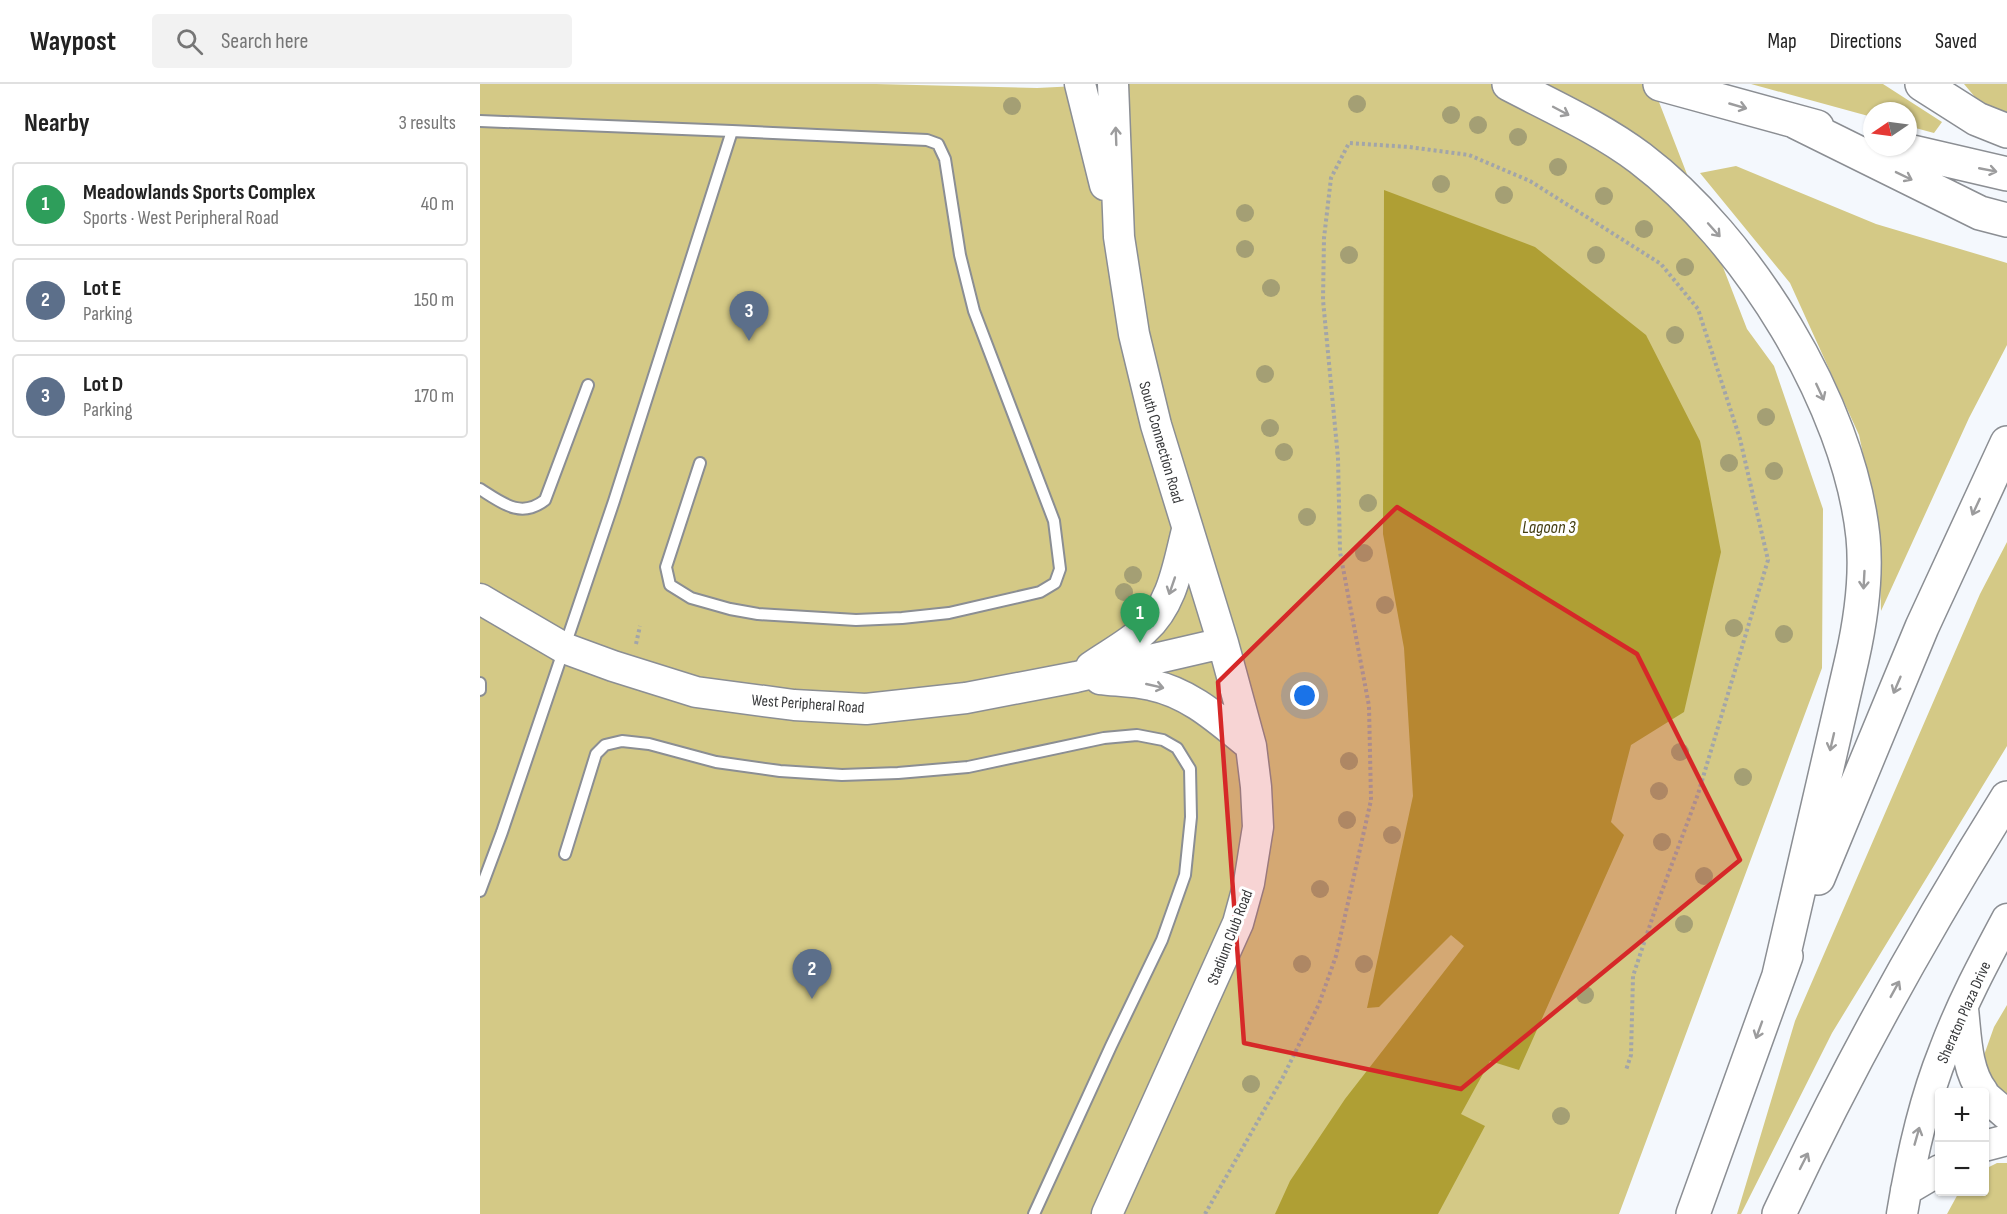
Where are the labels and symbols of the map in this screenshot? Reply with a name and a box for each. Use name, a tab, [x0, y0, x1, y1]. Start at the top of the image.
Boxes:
one-way arrow	[1728, 100, 1747, 112]
north arrow	[1863, 102, 1917, 156]
one-way arrow	[1552, 105, 1569, 117]
one-way arrow	[1110, 127, 1121, 147]
one-way arrow	[1978, 165, 1998, 176]
one-way arrow	[1895, 170, 1913, 182]
one-way arrow	[1707, 222, 1721, 237]
pin: 3	[730, 292, 768, 341]
street label: South Connection Road	[1134, 379, 1187, 505]
one-way arrow	[1816, 383, 1827, 401]
one-way arrow	[1970, 498, 1982, 516]
water label: Lagoon 3	[1522, 517, 1576, 538]
one-way arrow	[1858, 570, 1869, 590]
one-way arrow	[1165, 576, 1176, 595]
pin: 1	[1120, 594, 1160, 643]
one-way arrow	[1891, 676, 1902, 694]
one-way arrow	[1145, 681, 1164, 693]
your location	[1290, 681, 1319, 710]
street label: West Peripheral Road	[751, 691, 865, 718]
one-way arrow	[1825, 732, 1837, 751]
street label: Stadium Club Road	[1204, 887, 1257, 988]
pin: 2	[792, 950, 832, 999]
street label: Sheraton Plaza Drive	[1933, 959, 1995, 1067]
one-way arrow	[1889, 981, 1901, 998]
one-way arrow	[1752, 1020, 1763, 1039]
one-way arrow	[1912, 1127, 1923, 1146]
one-way arrow	[1798, 1153, 1810, 1171]

